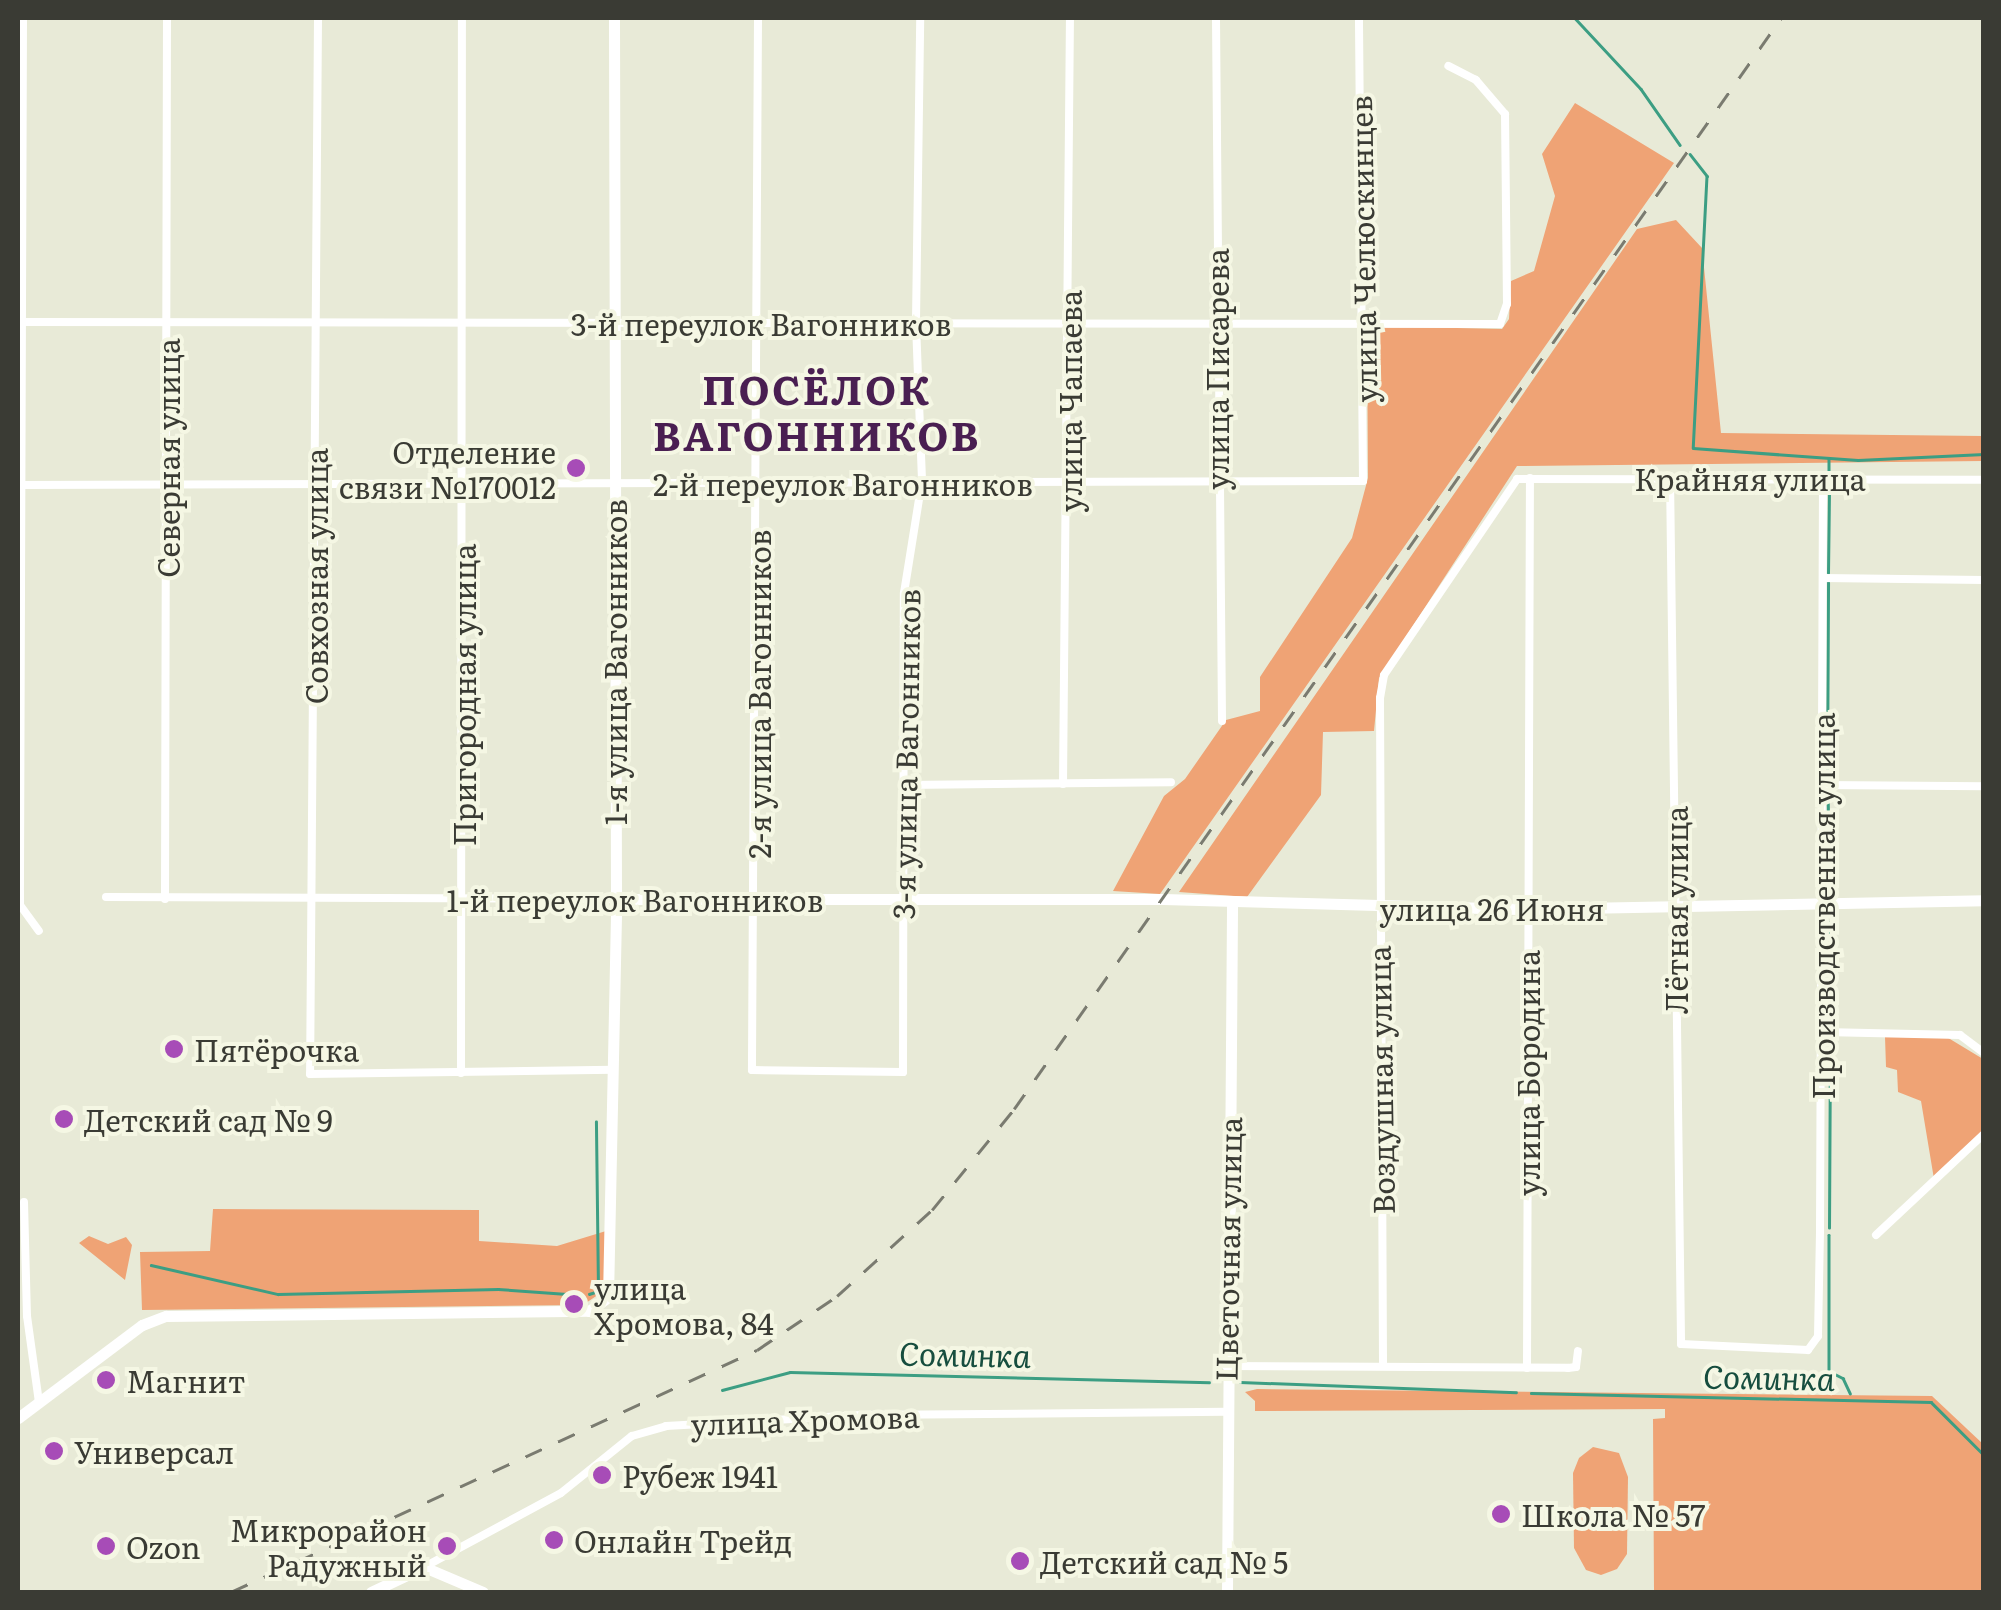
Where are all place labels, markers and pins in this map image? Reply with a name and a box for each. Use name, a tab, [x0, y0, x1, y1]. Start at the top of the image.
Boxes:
place label: Отделение связи №170012	[339, 433, 556, 504]
marker: Отделение связи №170012	[565, 457, 587, 479]
place label: Пятёрочка	[194, 1031, 359, 1067]
marker: Пятёрочка	[163, 1038, 185, 1060]
place label: Детский сад № 9	[84, 1101, 333, 1137]
marker: Детский сад № 9	[53, 1108, 75, 1130]
place label: улица Хромова, 84	[594, 1269, 774, 1340]
marker: улица Хромова, 84	[563, 1293, 585, 1315]
place label: Магнит	[126, 1362, 245, 1398]
marker: Магнит	[95, 1369, 117, 1391]
place label: Универсал	[74, 1433, 234, 1469]
marker: Универсал	[43, 1440, 65, 1462]
place label: Рубеж 1941	[622, 1457, 778, 1493]
marker: Рубеж 1941	[591, 1464, 613, 1486]
place label: Школа № 57	[1521, 1496, 1705, 1532]
marker: Школа № 57	[1490, 1503, 1512, 1525]
place label: Микрорайон Радужный	[230, 1511, 427, 1582]
place label: Онлайн Трейд	[574, 1522, 792, 1558]
place label: Ozon	[126, 1528, 201, 1564]
marker: Онлайн Трейд	[543, 1529, 565, 1551]
marker: Ozon	[95, 1535, 117, 1557]
marker: Микрорайон Радужный	[436, 1535, 458, 1557]
place label: Детский сад № 5	[1040, 1543, 1288, 1579]
marker: Детский сад № 5	[1009, 1550, 1031, 1572]

